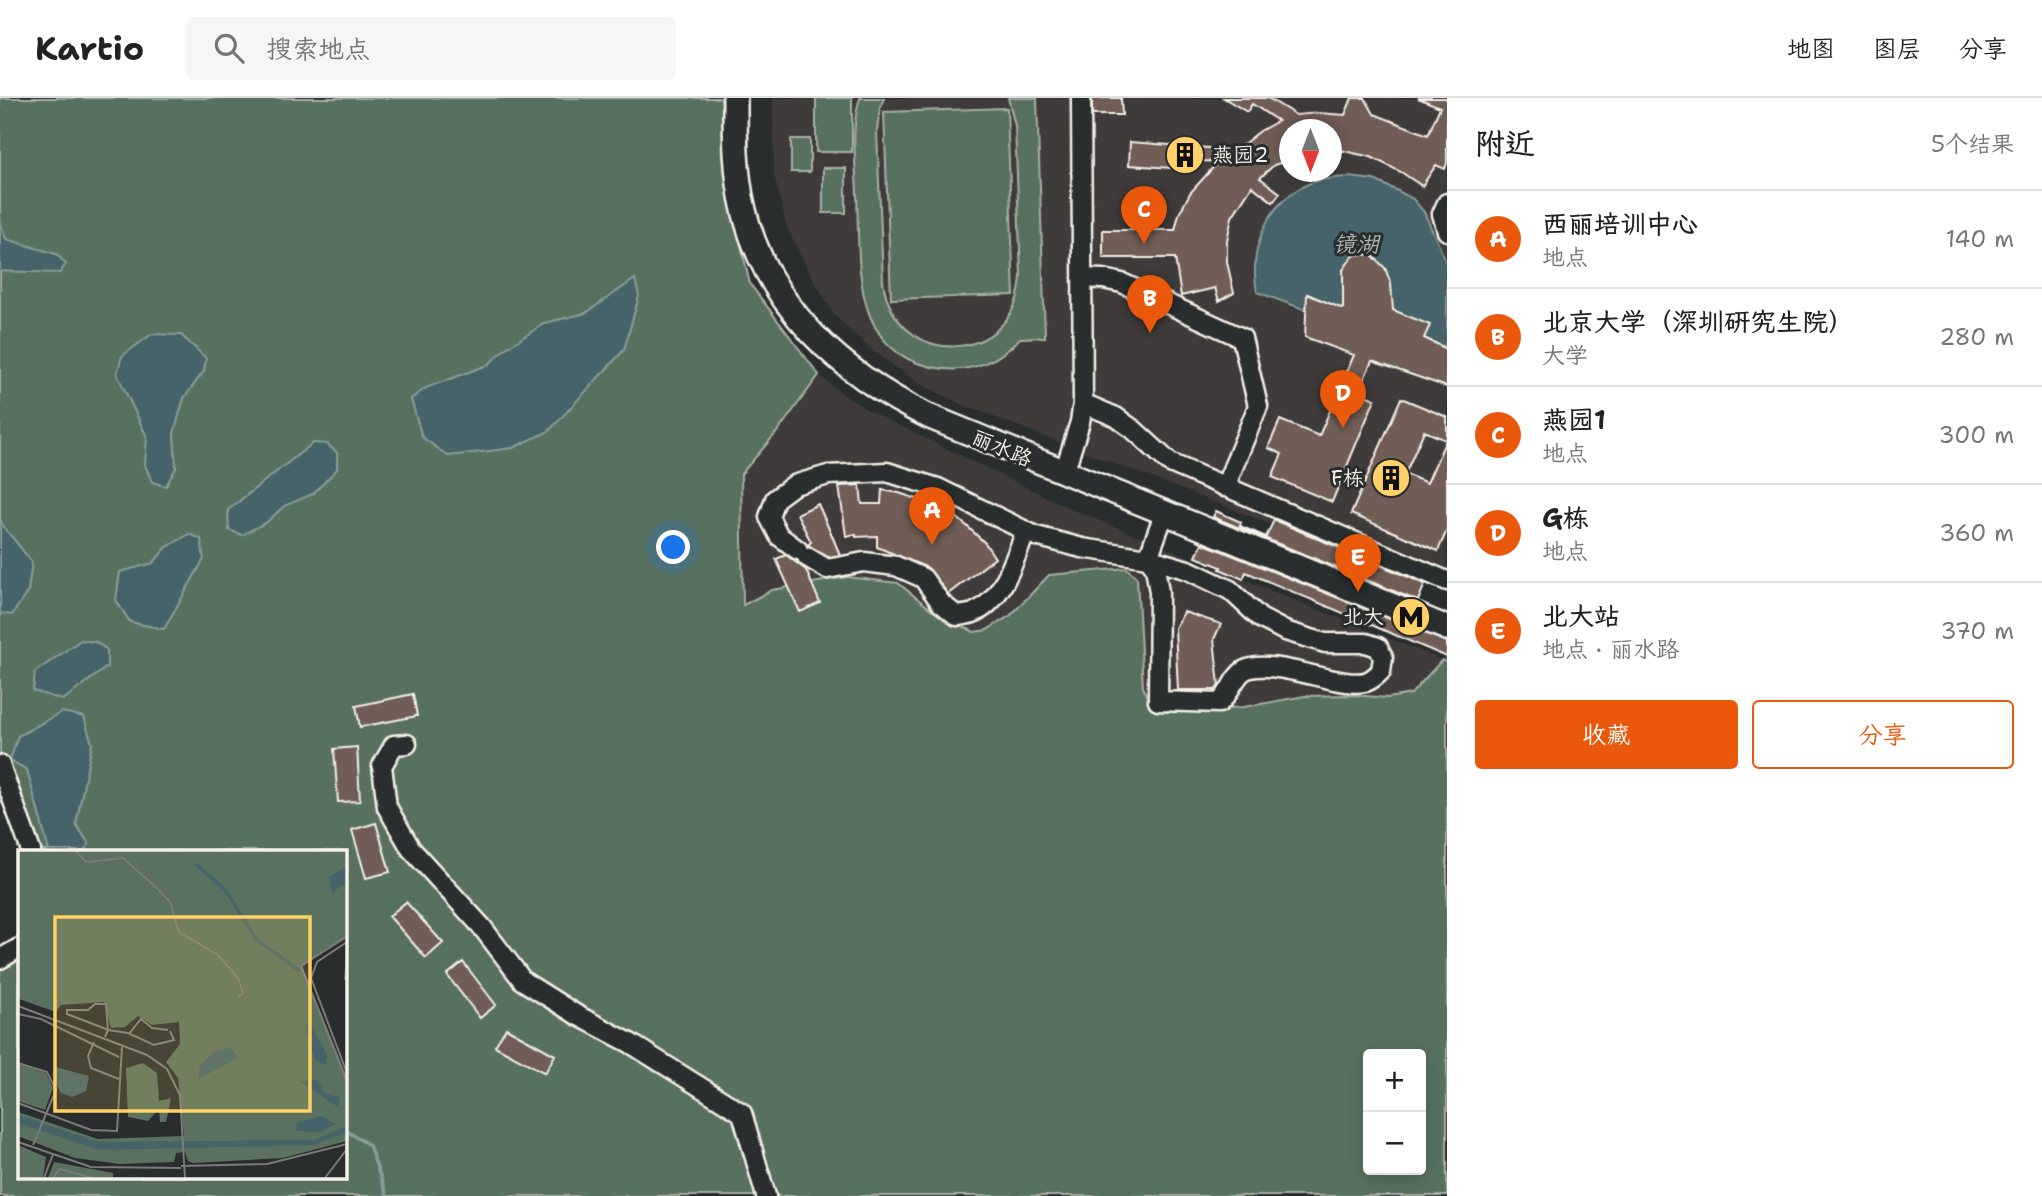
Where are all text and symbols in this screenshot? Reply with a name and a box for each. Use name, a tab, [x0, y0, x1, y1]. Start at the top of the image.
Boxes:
search box	[186, 17, 676, 80]
text: Kartio	[35, 26, 144, 71]
icon: search	[210, 29, 248, 67]
text: 搜索地点	[266, 31, 370, 66]
text: 地图	[1787, 33, 1835, 65]
text: 图层	[1873, 33, 1921, 65]
text: 分享	[1959, 33, 2007, 65]
north arrow	[1279, 119, 1342, 182]
text: 附近	[1475, 123, 1535, 164]
text: 5个结果	[1931, 129, 2014, 159]
building icon: 燕园2	[1164, 134, 1206, 176]
place label: 燕园2	[1212, 141, 1269, 169]
pin: C	[1121, 186, 1167, 244]
text: 西丽培训中心	[1542, 206, 1698, 241]
text: A	[1489, 224, 1507, 254]
text: 140 m	[1946, 224, 2014, 254]
water label: 镜湖	[1333, 229, 1381, 259]
text: 地点	[1542, 242, 1588, 272]
pin: B	[1127, 275, 1173, 333]
text: 北京大学（深圳研究生院）	[1542, 304, 1854, 339]
text: B	[1491, 322, 1505, 352]
text: 280 m	[1939, 322, 2014, 352]
text: 大学	[1542, 340, 1588, 370]
pin: D	[1320, 370, 1366, 428]
text: 燕园1	[1542, 402, 1606, 437]
text: C	[1491, 420, 1505, 450]
text: 300 m	[1939, 420, 2014, 450]
street label: 丽水路	[968, 423, 1036, 473]
text: 地点	[1542, 438, 1588, 468]
building icon: F栋	[1370, 457, 1412, 499]
place label: F栋	[1331, 464, 1364, 492]
pin: A	[909, 487, 955, 545]
text: G栋	[1542, 500, 1589, 535]
text: D	[1490, 518, 1506, 548]
text: 360 m	[1939, 518, 2014, 548]
your location	[656, 530, 690, 564]
pin: E	[1335, 534, 1381, 592]
text: 地点	[1542, 536, 1588, 566]
metro station icon: 北大	[1390, 596, 1432, 638]
text: 北大站	[1542, 598, 1620, 633]
place label: 北大	[1342, 603, 1384, 631]
text: E	[1490, 616, 1506, 646]
text: 370 m	[1941, 616, 2014, 646]
text: 地点 · 丽水路	[1542, 634, 1679, 664]
button: 收藏	[1475, 700, 1738, 769]
button: 分享	[1752, 700, 2014, 769]
inset map	[18, 850, 346, 1178]
map controls	[1363, 1049, 1426, 1175]
button: +	[1363, 1049, 1426, 1112]
button: −	[1363, 1112, 1426, 1175]

